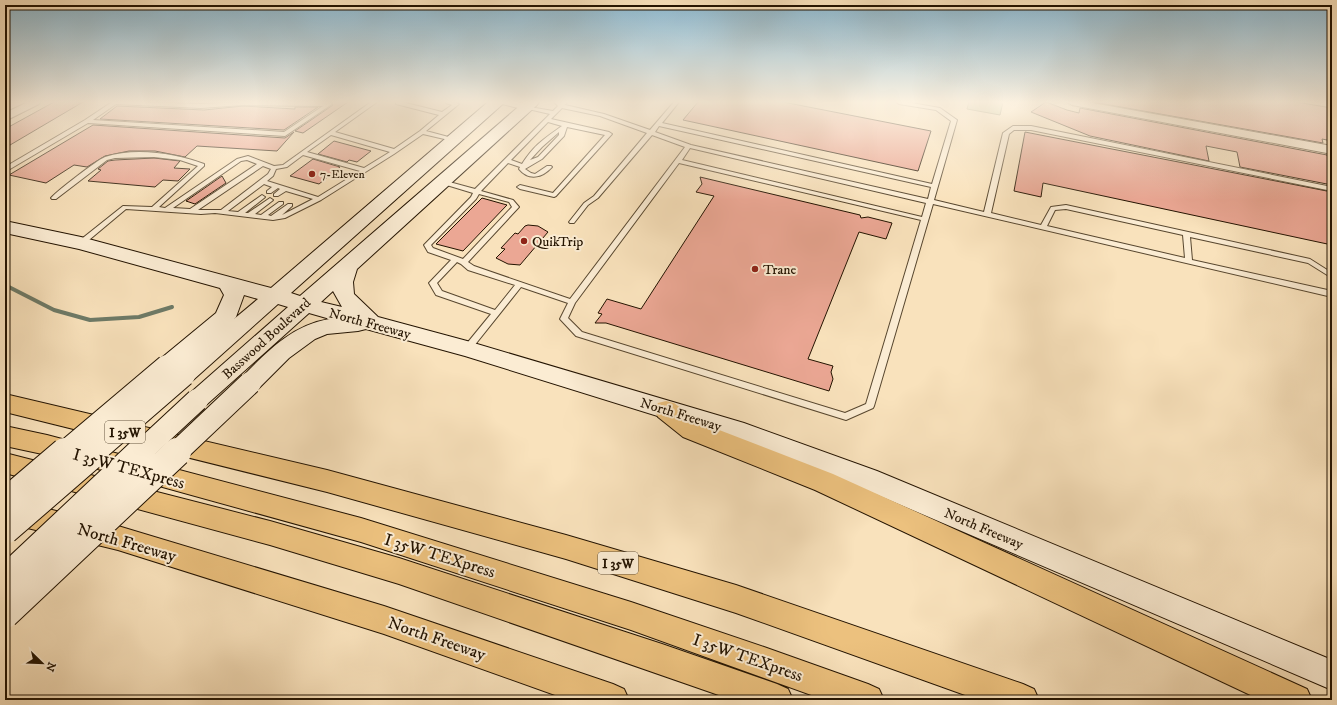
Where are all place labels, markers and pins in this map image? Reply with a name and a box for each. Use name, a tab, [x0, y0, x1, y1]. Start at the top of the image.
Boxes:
place label: 7-Eleven	[320, 167, 365, 182]
marker: 7-Eleven	[307, 169, 317, 179]
place label: QuikTrip	[532, 233, 583, 251]
marker: QuikTrip	[519, 236, 529, 246]
place label: Trane	[763, 261, 797, 279]
marker: Trane	[750, 264, 760, 274]

